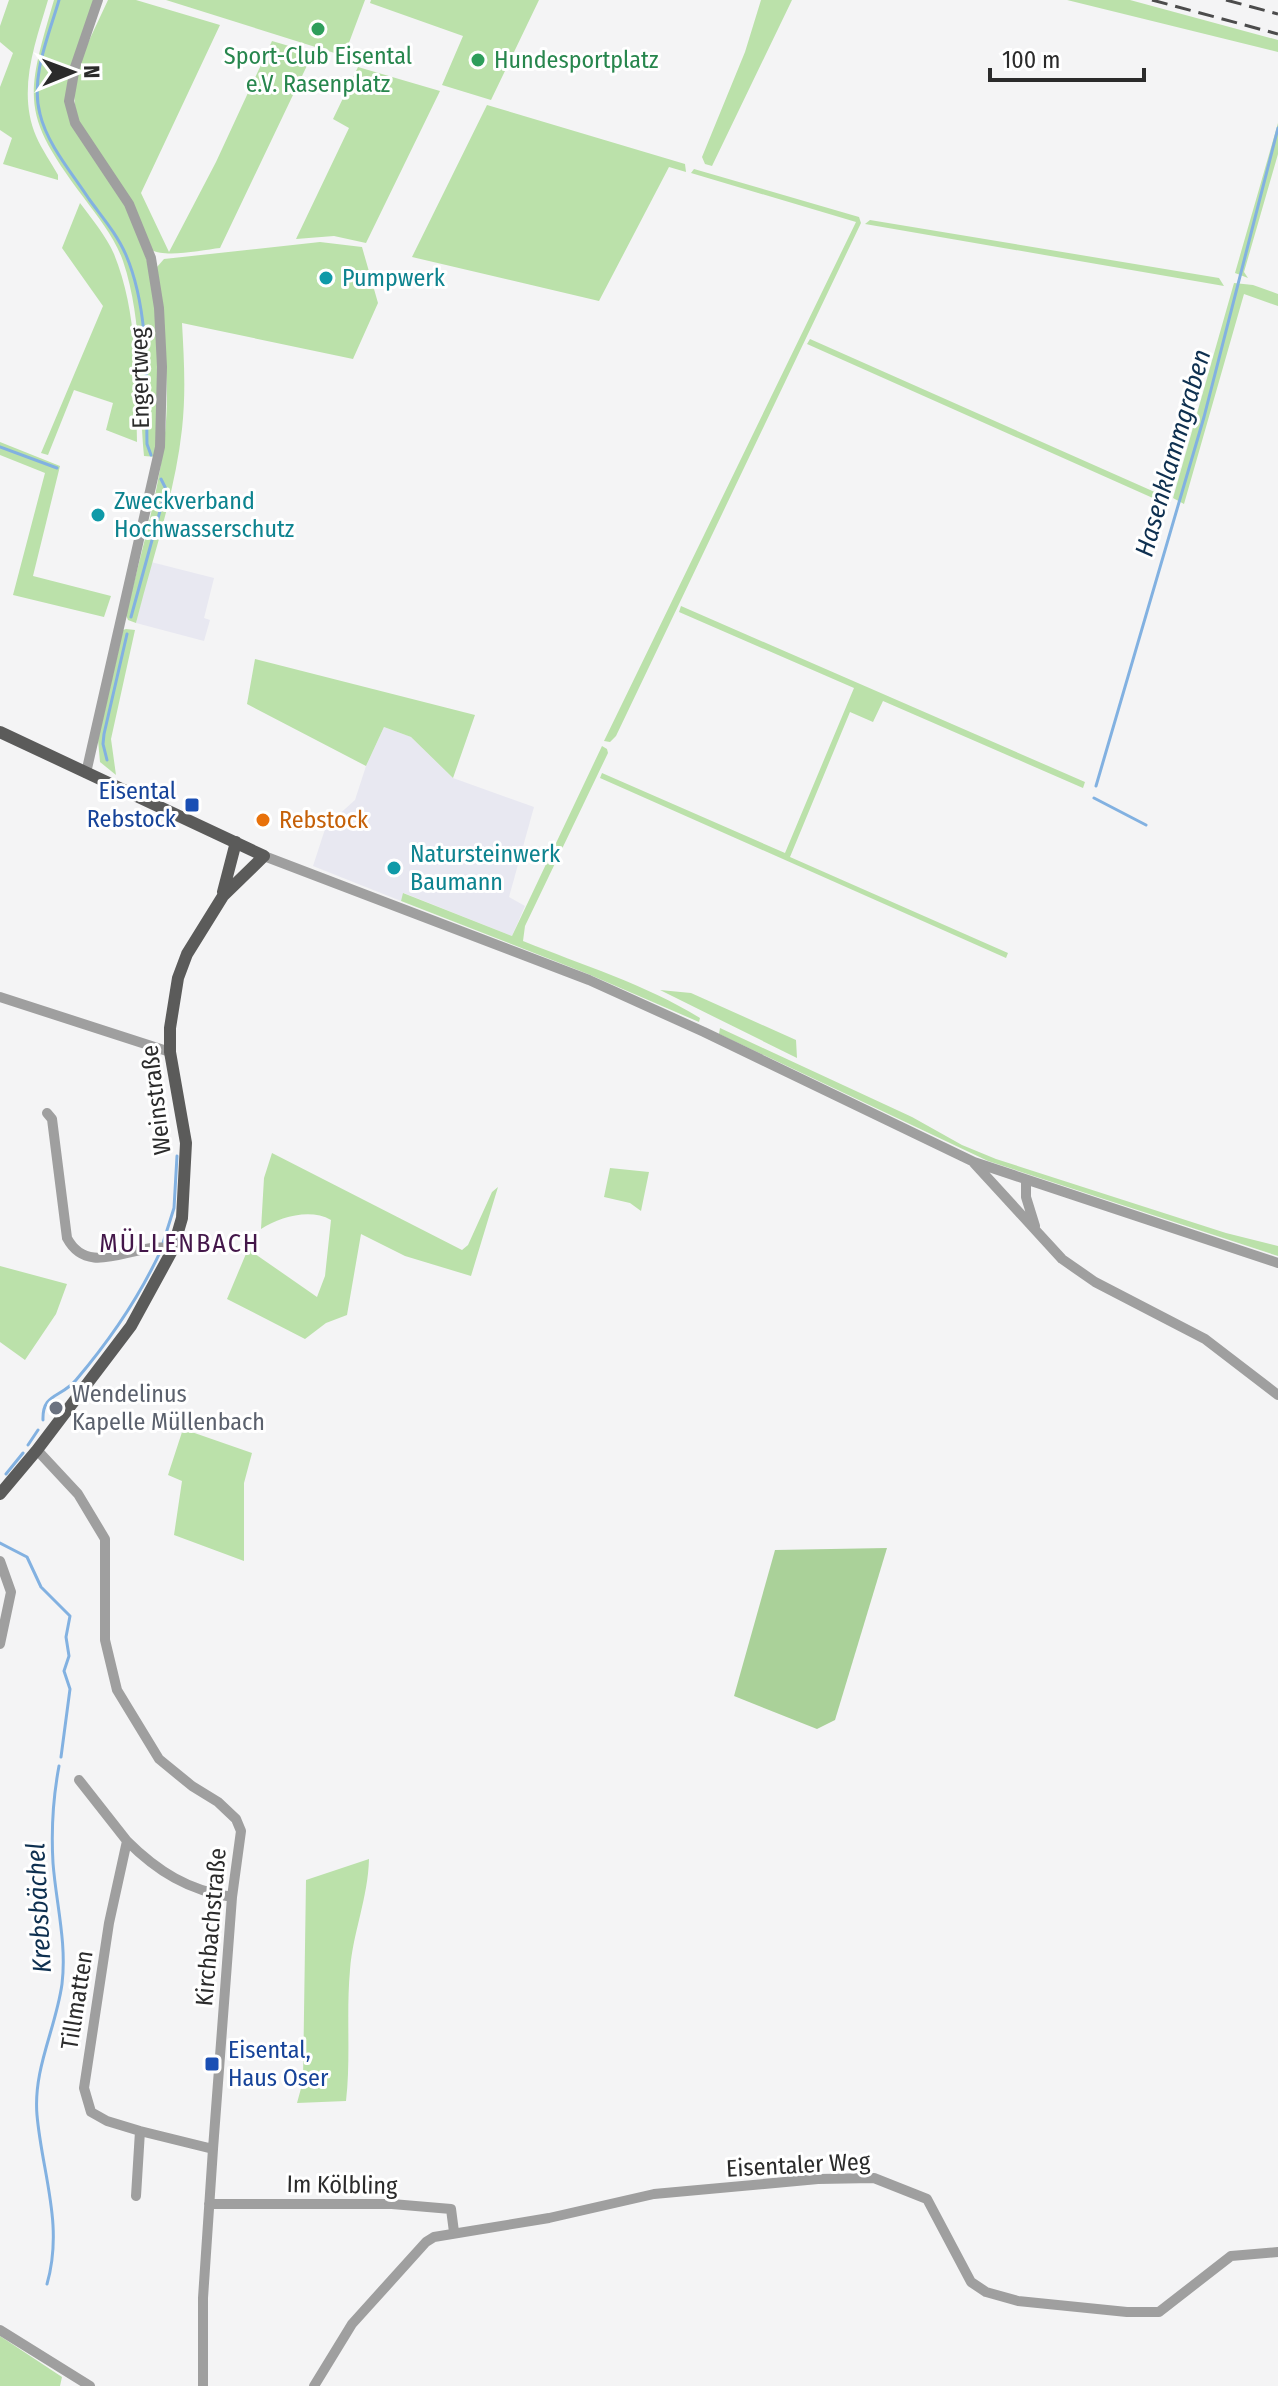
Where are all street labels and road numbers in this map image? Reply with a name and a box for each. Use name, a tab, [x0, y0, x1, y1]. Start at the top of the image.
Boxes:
street label: Engertweg	[125, 326, 155, 429]
street label: Weinstraße	[135, 1043, 177, 1157]
street label: Kirchbachstraße	[190, 1847, 232, 2007]
street label: Tillmatten	[55, 1948, 99, 2052]
street label: Eisentaler Weg	[725, 2147, 871, 2183]
street label: Im Kölbling	[286, 2170, 398, 2200]

